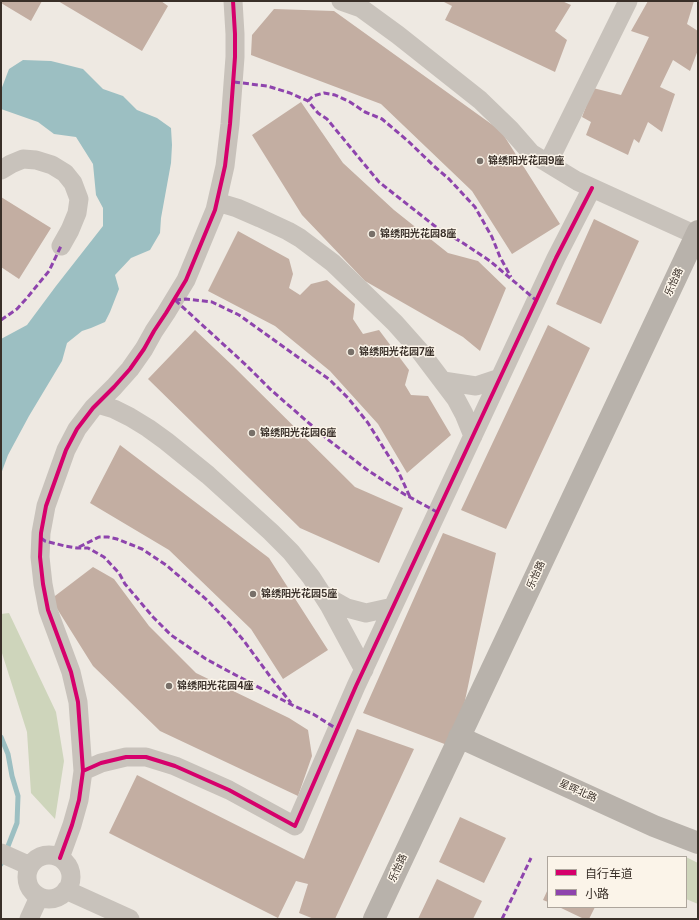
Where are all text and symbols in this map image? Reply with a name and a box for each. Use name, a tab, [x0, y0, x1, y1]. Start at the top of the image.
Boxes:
place label: 锦绣阳光花园9座	[488, 155, 564, 167]
marker: 锦绣阳光花园9座	[475, 156, 485, 166]
place label: 锦绣阳光花园8座	[380, 228, 457, 240]
marker: 锦绣阳光花园8座	[367, 229, 377, 239]
street label: 乐怡路	[662, 266, 686, 298]
place label: 锦绣阳光花园7座	[359, 346, 435, 358]
marker: 锦绣阳光花园7座	[346, 347, 356, 357]
place label: 锦绣阳光花园6座	[260, 427, 336, 439]
marker: 锦绣阳光花园6座	[247, 428, 257, 438]
street label: 乐怡路	[524, 559, 548, 591]
place label: 锦绣阳光花园5座	[261, 588, 337, 600]
marker: 锦绣阳光花园5座	[248, 589, 258, 599]
place label: 锦绣阳光花园4座	[177, 680, 254, 692]
marker: 锦绣阳光花园4座	[164, 681, 174, 691]
street label: 星晖北路	[557, 777, 599, 805]
street label: 乐怡路	[386, 852, 410, 884]
legend	[547, 856, 687, 908]
text: 自行车道	[585, 866, 633, 881]
text: 小路	[585, 886, 609, 901]

